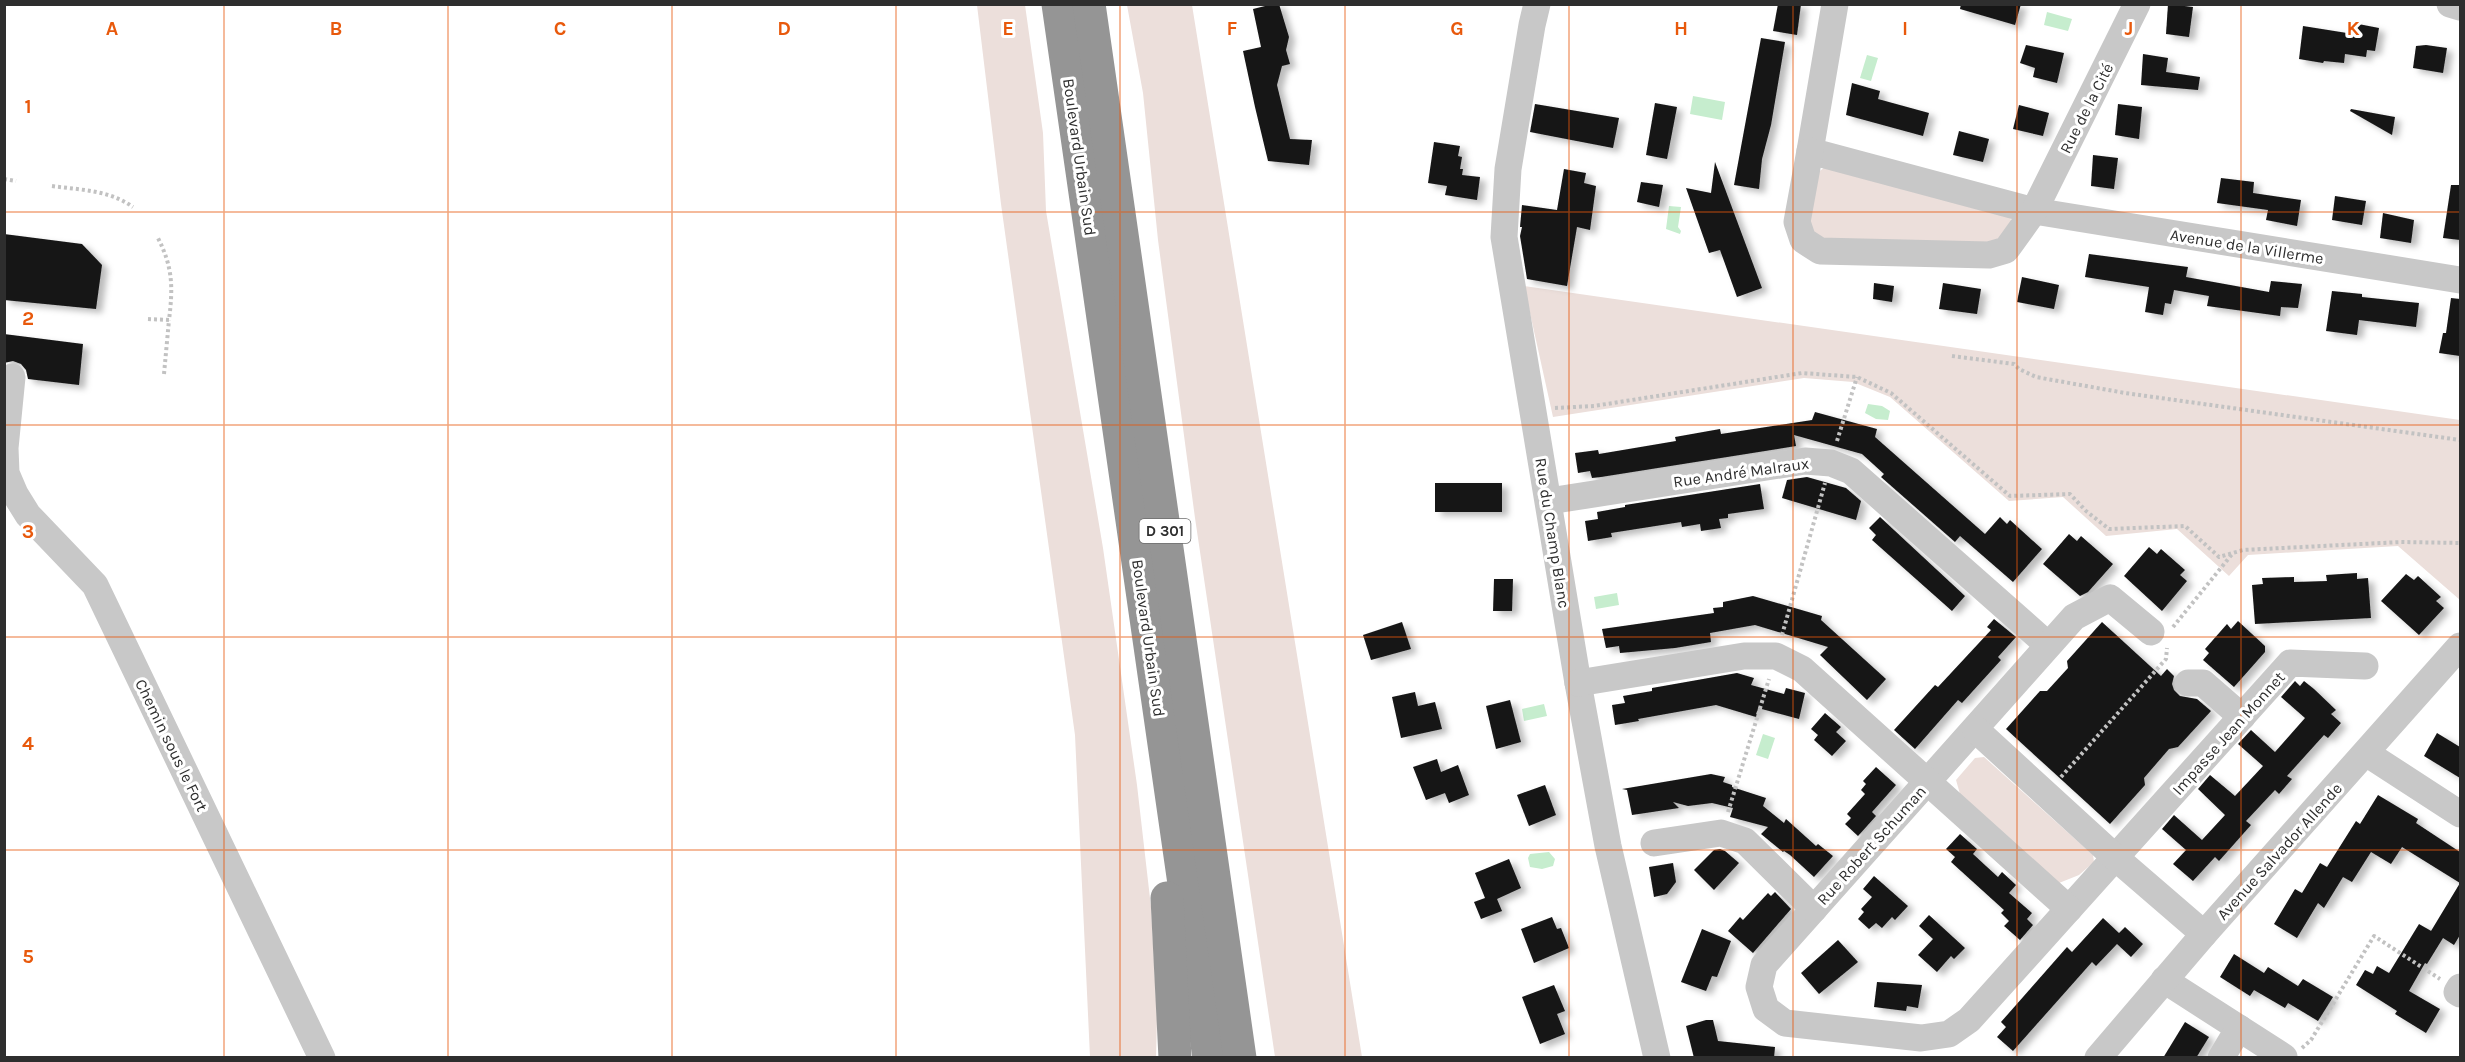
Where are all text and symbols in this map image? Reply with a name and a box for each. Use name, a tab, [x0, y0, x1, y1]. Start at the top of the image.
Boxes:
text: A	[106, 17, 119, 40]
text: B	[330, 17, 342, 40]
text: C	[554, 17, 566, 40]
text: D	[777, 17, 791, 40]
text: E	[1002, 17, 1014, 40]
text: F	[1227, 17, 1238, 40]
text: G	[1450, 17, 1464, 40]
text: H	[1674, 17, 1688, 40]
text: I	[1902, 17, 1908, 40]
text: J	[2125, 17, 2133, 40]
text: K	[2346, 17, 2360, 40]
street label: Rue de la Cité	[2056, 60, 2117, 157]
street label: Boulevard Urbain Sud	[1059, 77, 1100, 237]
text: 1	[24, 95, 32, 118]
street label: Avenue de la Villerme	[2169, 225, 2325, 268]
text: 2	[22, 307, 34, 330]
street label: Rue André Malraux	[1672, 454, 1810, 491]
street label: Rue du Champ Blanc	[1531, 457, 1574, 610]
road number: D 301	[1140, 519, 1190, 543]
text: 3	[22, 520, 34, 543]
street label: Boulevard Urbain Sud	[1128, 558, 1169, 718]
street label: Impasse Jean Monnet	[2168, 668, 2289, 799]
street label: Chemin sous le Fort	[131, 676, 212, 815]
text: 4	[22, 732, 34, 755]
street label: Avenue Salvador Allende	[2213, 779, 2346, 924]
street label: Rue Robert Schuman	[1813, 782, 1930, 909]
text: 5	[22, 945, 34, 968]

